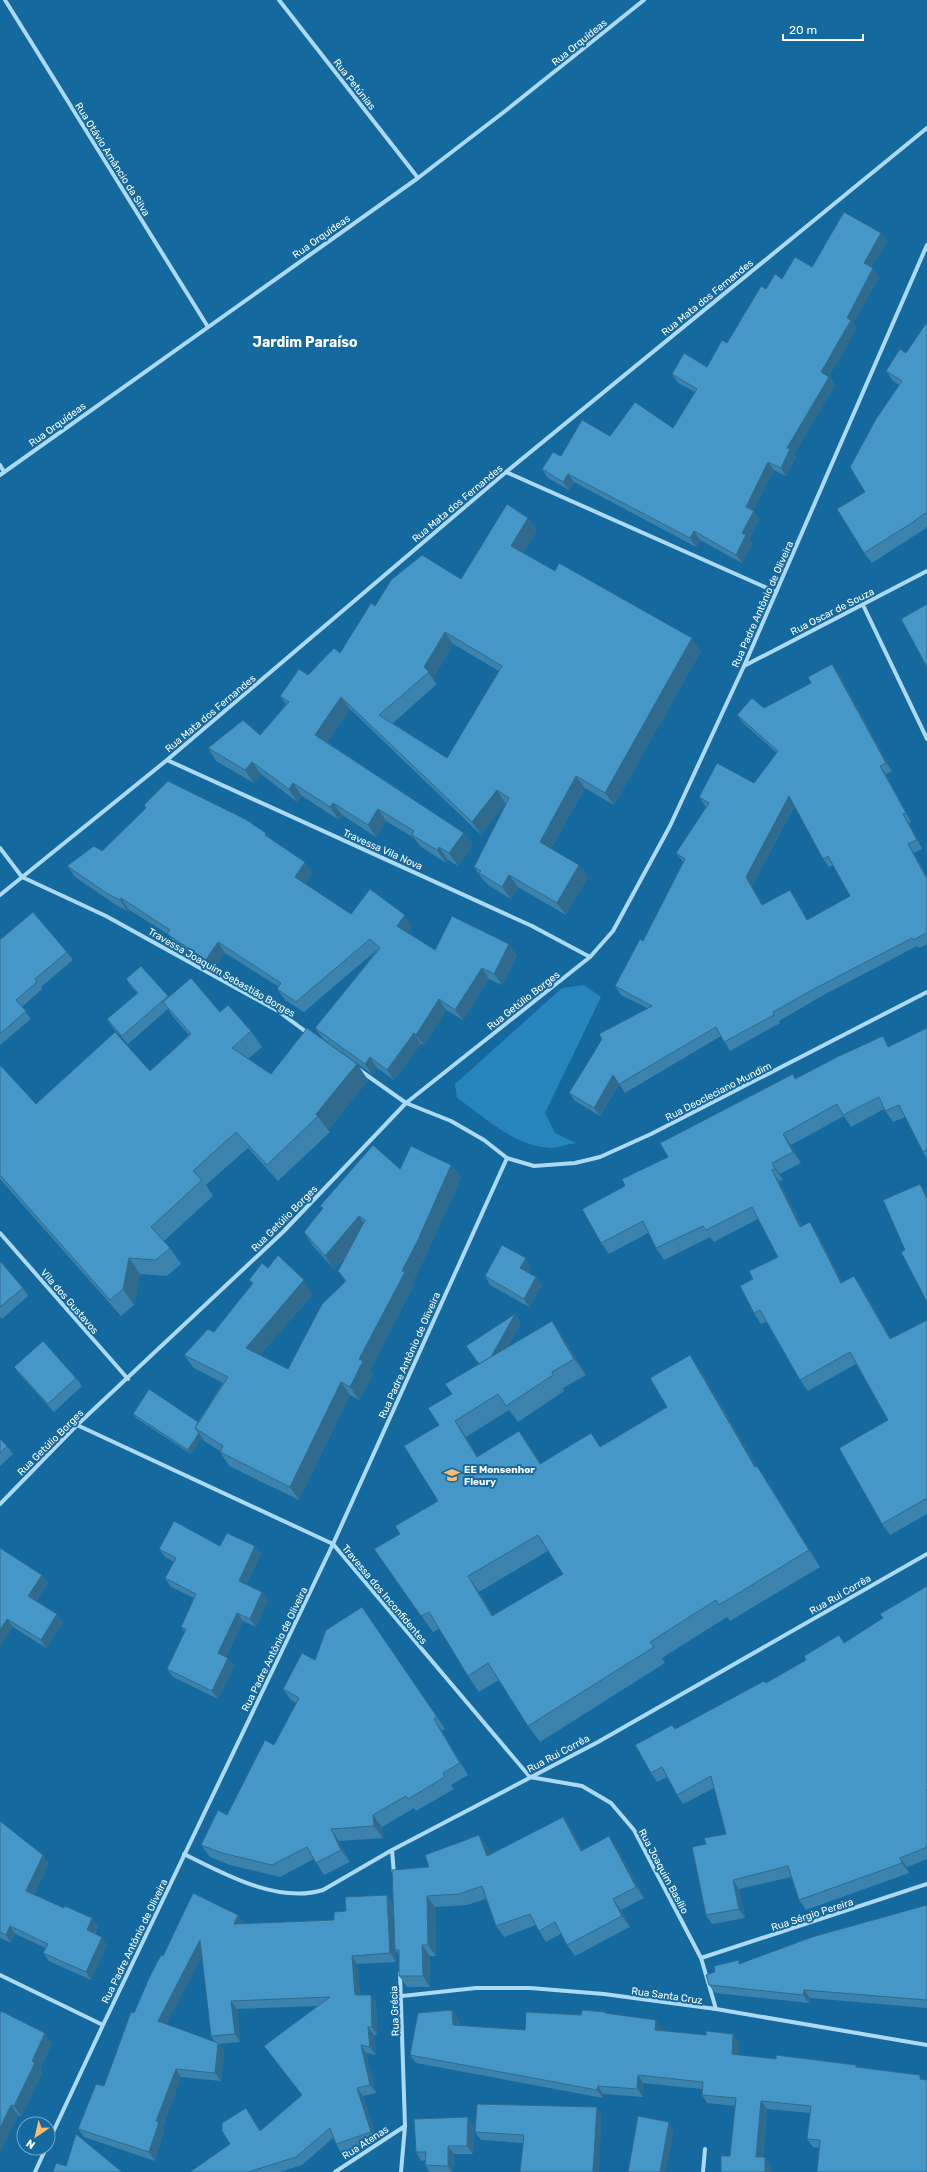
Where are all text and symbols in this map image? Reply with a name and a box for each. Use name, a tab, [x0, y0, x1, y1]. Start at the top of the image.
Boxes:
scale bar	[783, 16, 863, 42]
street label: Rua Orquídeas	[550, 17, 610, 69]
text: 20 m	[789, 23, 817, 37]
street label: Rua Petúnias	[331, 57, 378, 113]
street label: Rua Otávio Amâncio da Silva	[72, 101, 152, 219]
street label: Rua Orquídeas	[290, 213, 353, 261]
street label: Rua Mata dos Fernandes	[659, 257, 756, 338]
district label: Jardim Paraíso	[253, 334, 357, 351]
street label: Rua Orquídeas	[27, 400, 88, 450]
street label: Rua Mata dos Fernandes	[410, 462, 505, 545]
street label: Rua Padre Antônio de Oliveira	[730, 539, 796, 669]
street label: Rua Oscar de Souza	[789, 586, 876, 638]
street label: Rua Mata dos Fernandes	[163, 672, 258, 755]
street label: Travessa Vila Nova	[341, 827, 424, 873]
street label: Travessa Joaquim Sebastião Borges	[146, 926, 297, 1020]
street label: Rua Getúlio Borges	[485, 969, 562, 1033]
street label: Rua Deocleciano Mundim	[663, 1060, 774, 1124]
street label: Rua Getúlio Borges	[249, 1183, 320, 1254]
street label: Vila dos Gustavos	[38, 1267, 101, 1337]
street label: Rua Padre Antônio de Oliveira	[377, 1290, 443, 1420]
street label: Rua Getúlio Borges	[15, 1407, 86, 1478]
place label: EE Monsenhor Fleury	[464, 1464, 535, 1488]
school or university icon: EE Monsenhor Fleury	[443, 1466, 461, 1484]
street label: Travessa dos Inconfidentes	[339, 1542, 429, 1647]
street label: Rua Rui Corrêa	[808, 1572, 873, 1617]
street label: Rua Padre Antônio de Oliveira	[239, 1585, 310, 1714]
street label: Rua Rui Corrêa	[525, 1732, 592, 1775]
street label: Rua Joaquim Basílio	[636, 1827, 691, 1916]
street label: Rua Padre Antônio de Oliveira	[99, 1877, 170, 2006]
street label: Rua Sérgio Pereira	[770, 1896, 855, 1934]
street label: Rua Santa Cruz	[631, 1985, 703, 2007]
street label: Rua Grécia	[388, 1986, 402, 2036]
north arrow	[16, 2116, 56, 2156]
street label: Rua Atenas	[340, 2123, 391, 2162]
text: N	[24, 2136, 38, 2151]

